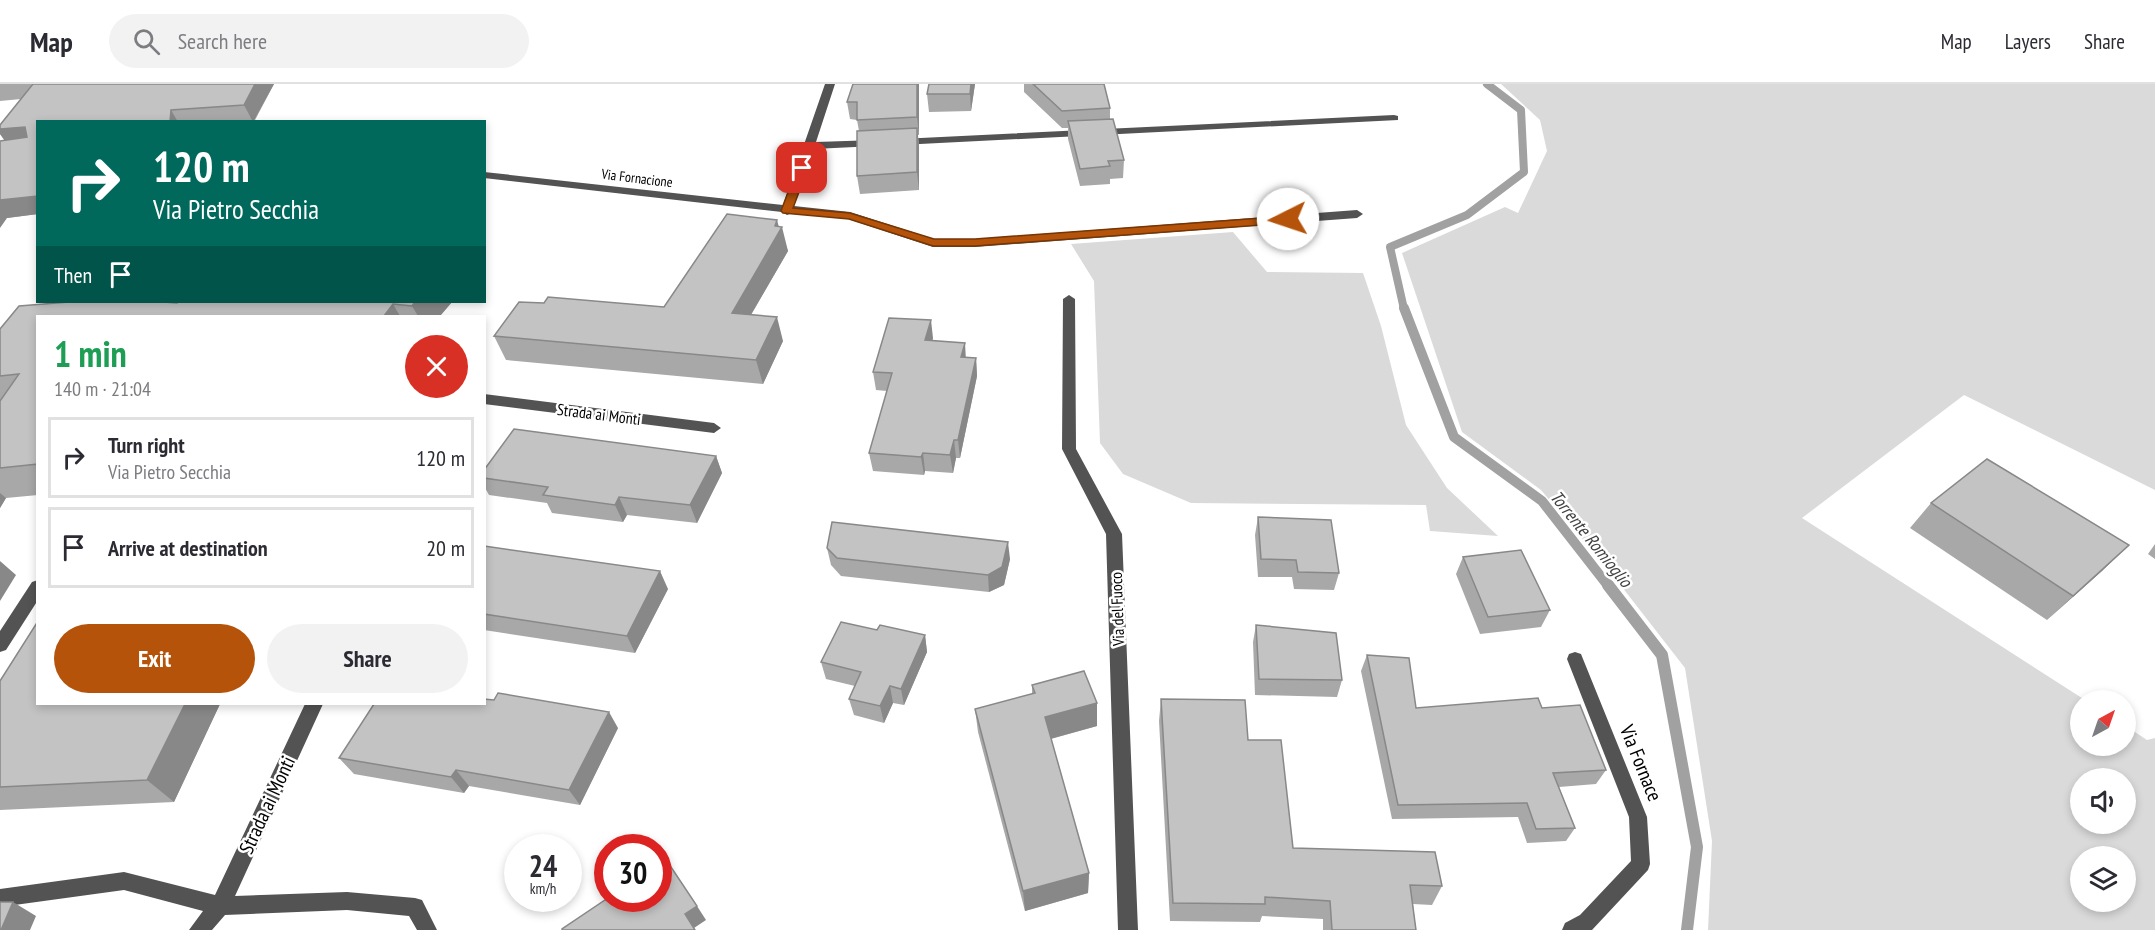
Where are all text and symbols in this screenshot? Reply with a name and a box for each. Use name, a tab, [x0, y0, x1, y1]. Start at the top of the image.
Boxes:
search box	[109, 14, 529, 68]
text: Map	[30, 23, 73, 60]
icon: search	[130, 25, 163, 58]
text: Search here	[178, 27, 267, 55]
text: Map	[1941, 28, 1972, 55]
text: Layers	[2005, 28, 2051, 55]
text: Share	[2084, 28, 2125, 55]
text: 120 m	[153, 139, 250, 194]
pin	[776, 142, 827, 193]
icon: right	[54, 144, 132, 222]
icon: arrive	[785, 151, 818, 184]
street label: Via Fornacione	[599, 165, 674, 191]
position arrow	[1256, 187, 1320, 251]
text: Via Pietro Secchia	[153, 192, 319, 226]
icon: arrive	[104, 258, 137, 291]
text: Then	[54, 261, 92, 289]
text: 1 min	[54, 330, 127, 377]
button: close	[405, 335, 468, 398]
text: 140 m · 21:04	[54, 376, 151, 402]
street label: Strada ai Monti	[556, 399, 642, 429]
text: Turn right	[108, 431, 185, 459]
icon: right	[57, 441, 90, 474]
text: 120 m	[416, 444, 465, 472]
text: Via Pietro Secchia	[108, 459, 231, 485]
water label: Torrente Romioglio	[1545, 486, 1638, 593]
icon: arrive	[57, 531, 90, 564]
text: Arrive at destination	[108, 534, 268, 562]
text: 20 m	[426, 534, 465, 562]
street label: Via del Fuoco	[1106, 572, 1128, 647]
button: Exit	[54, 624, 255, 693]
button: Share	[267, 624, 468, 693]
north arrow	[2070, 690, 2136, 756]
map controls	[2070, 690, 2136, 912]
street label: Via Fornace	[1614, 720, 1668, 805]
street label: Strada ai Monti	[233, 752, 301, 858]
button: sound	[2070, 768, 2136, 834]
speed limit sign: 30	[594, 834, 672, 912]
text: 24	[529, 846, 557, 885]
button: layers	[2070, 846, 2136, 912]
text: km/h	[530, 879, 556, 898]

